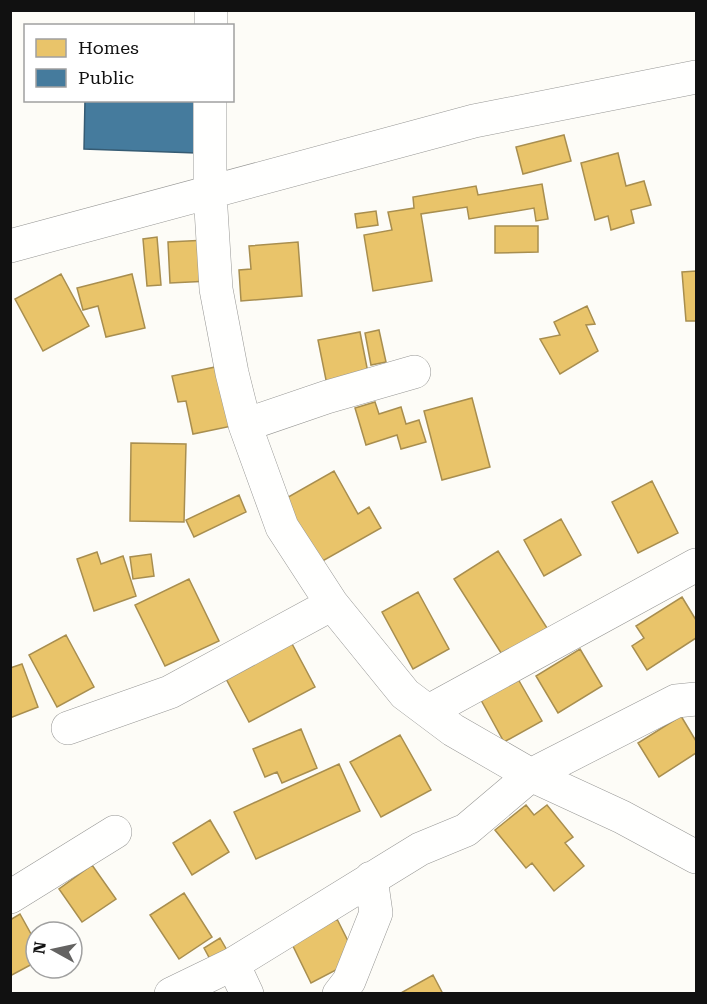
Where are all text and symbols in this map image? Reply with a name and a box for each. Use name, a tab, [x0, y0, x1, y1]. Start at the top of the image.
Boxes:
legend	[24, 24, 234, 102]
text: Homes	[78, 37, 139, 58]
text: Public	[78, 67, 134, 88]
north arrow	[24, 920, 84, 980]
text: N	[29, 941, 50, 955]

